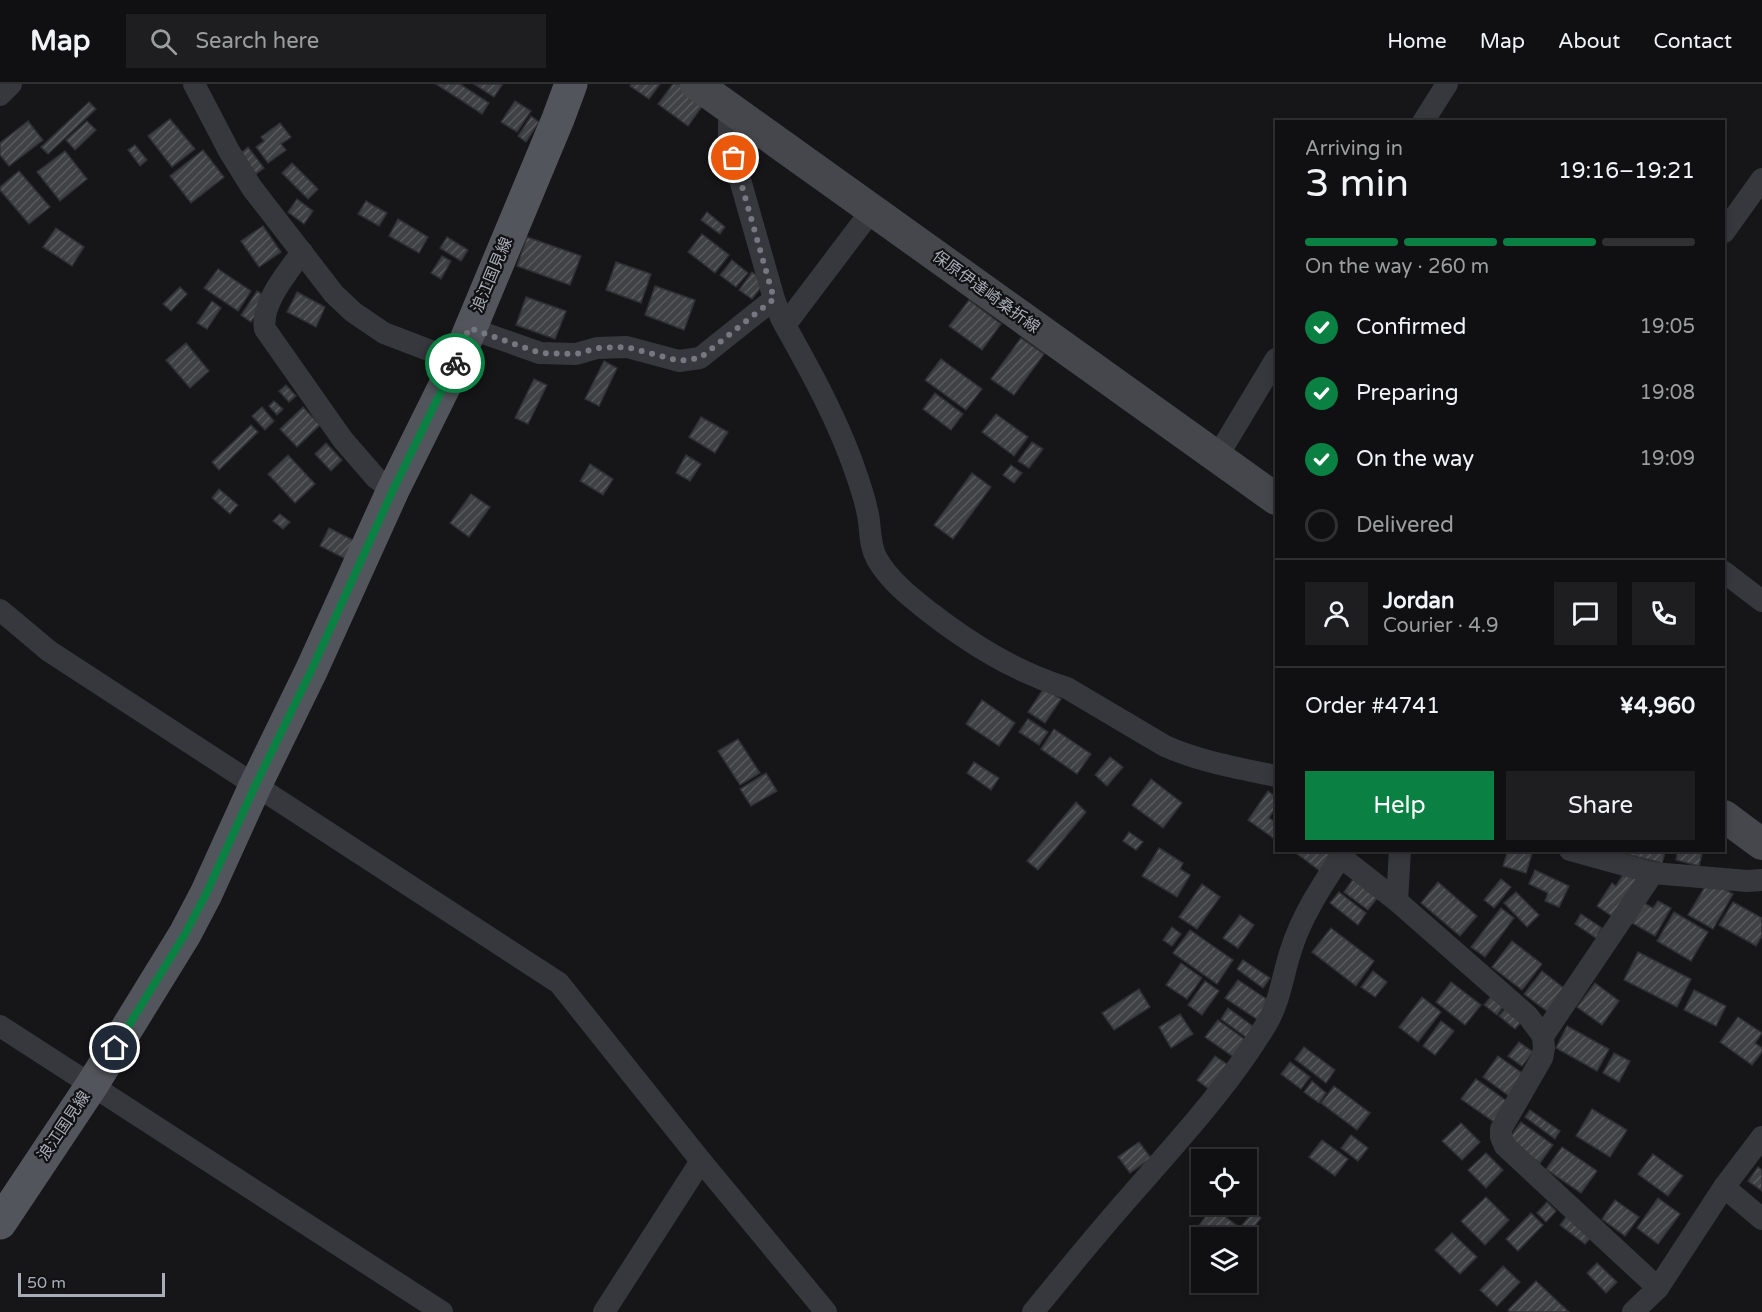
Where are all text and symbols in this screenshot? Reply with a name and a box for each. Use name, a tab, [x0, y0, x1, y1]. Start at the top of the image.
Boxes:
search box	[126, 14, 546, 68]
text: Map	[30, 24, 90, 58]
icon: search	[147, 25, 180, 58]
text: Search here	[195, 28, 319, 54]
text: Home	[1387, 29, 1447, 54]
text: Map	[1480, 29, 1525, 54]
text: About	[1558, 29, 1620, 54]
text: Contact	[1653, 29, 1732, 54]
pin	[708, 132, 759, 183]
text: Arriving in	[1305, 137, 1403, 161]
icon: bag	[717, 141, 750, 174]
text: 19:16–19:21	[1558, 158, 1695, 184]
text: 3 min	[1305, 160, 1409, 207]
street label: 浪江国見線	[467, 234, 517, 316]
street label: 保原伊達崎桑折線	[928, 246, 1044, 338]
text: On the way · 260 m	[1305, 255, 1489, 279]
icon: check	[1305, 311, 1338, 344]
text: Confirmed	[1356, 314, 1466, 340]
text: 19:05	[1640, 315, 1695, 339]
courier	[425, 333, 485, 393]
icon: bike	[439, 347, 472, 380]
icon: check	[1305, 377, 1338, 410]
text: Preparing	[1356, 380, 1459, 406]
text: 19:08	[1640, 381, 1695, 405]
icon: check	[1305, 443, 1338, 476]
text: On the way	[1356, 446, 1474, 472]
text: 19:09	[1640, 447, 1695, 471]
text: Delivered	[1356, 512, 1454, 538]
button: person	[1305, 582, 1368, 645]
button: chat	[1554, 582, 1617, 645]
button: phone	[1632, 582, 1695, 645]
text: Jordan	[1383, 588, 1454, 614]
text: Courier · 4.9	[1383, 614, 1498, 638]
text: Order #4741	[1305, 693, 1440, 719]
text: ¥4,960	[1620, 693, 1695, 719]
button: Help	[1305, 771, 1494, 840]
button: Share	[1506, 771, 1695, 840]
pin	[89, 1022, 140, 1073]
icon: home	[98, 1031, 131, 1064]
street label: 浪江国見線	[33, 1087, 95, 1165]
map controls	[1191, 1149, 1257, 1293]
button: locate	[1191, 1149, 1257, 1215]
button: layers	[1191, 1227, 1257, 1293]
scale bar	[18, 1270, 165, 1298]
text: 50 m	[27, 1273, 66, 1293]

